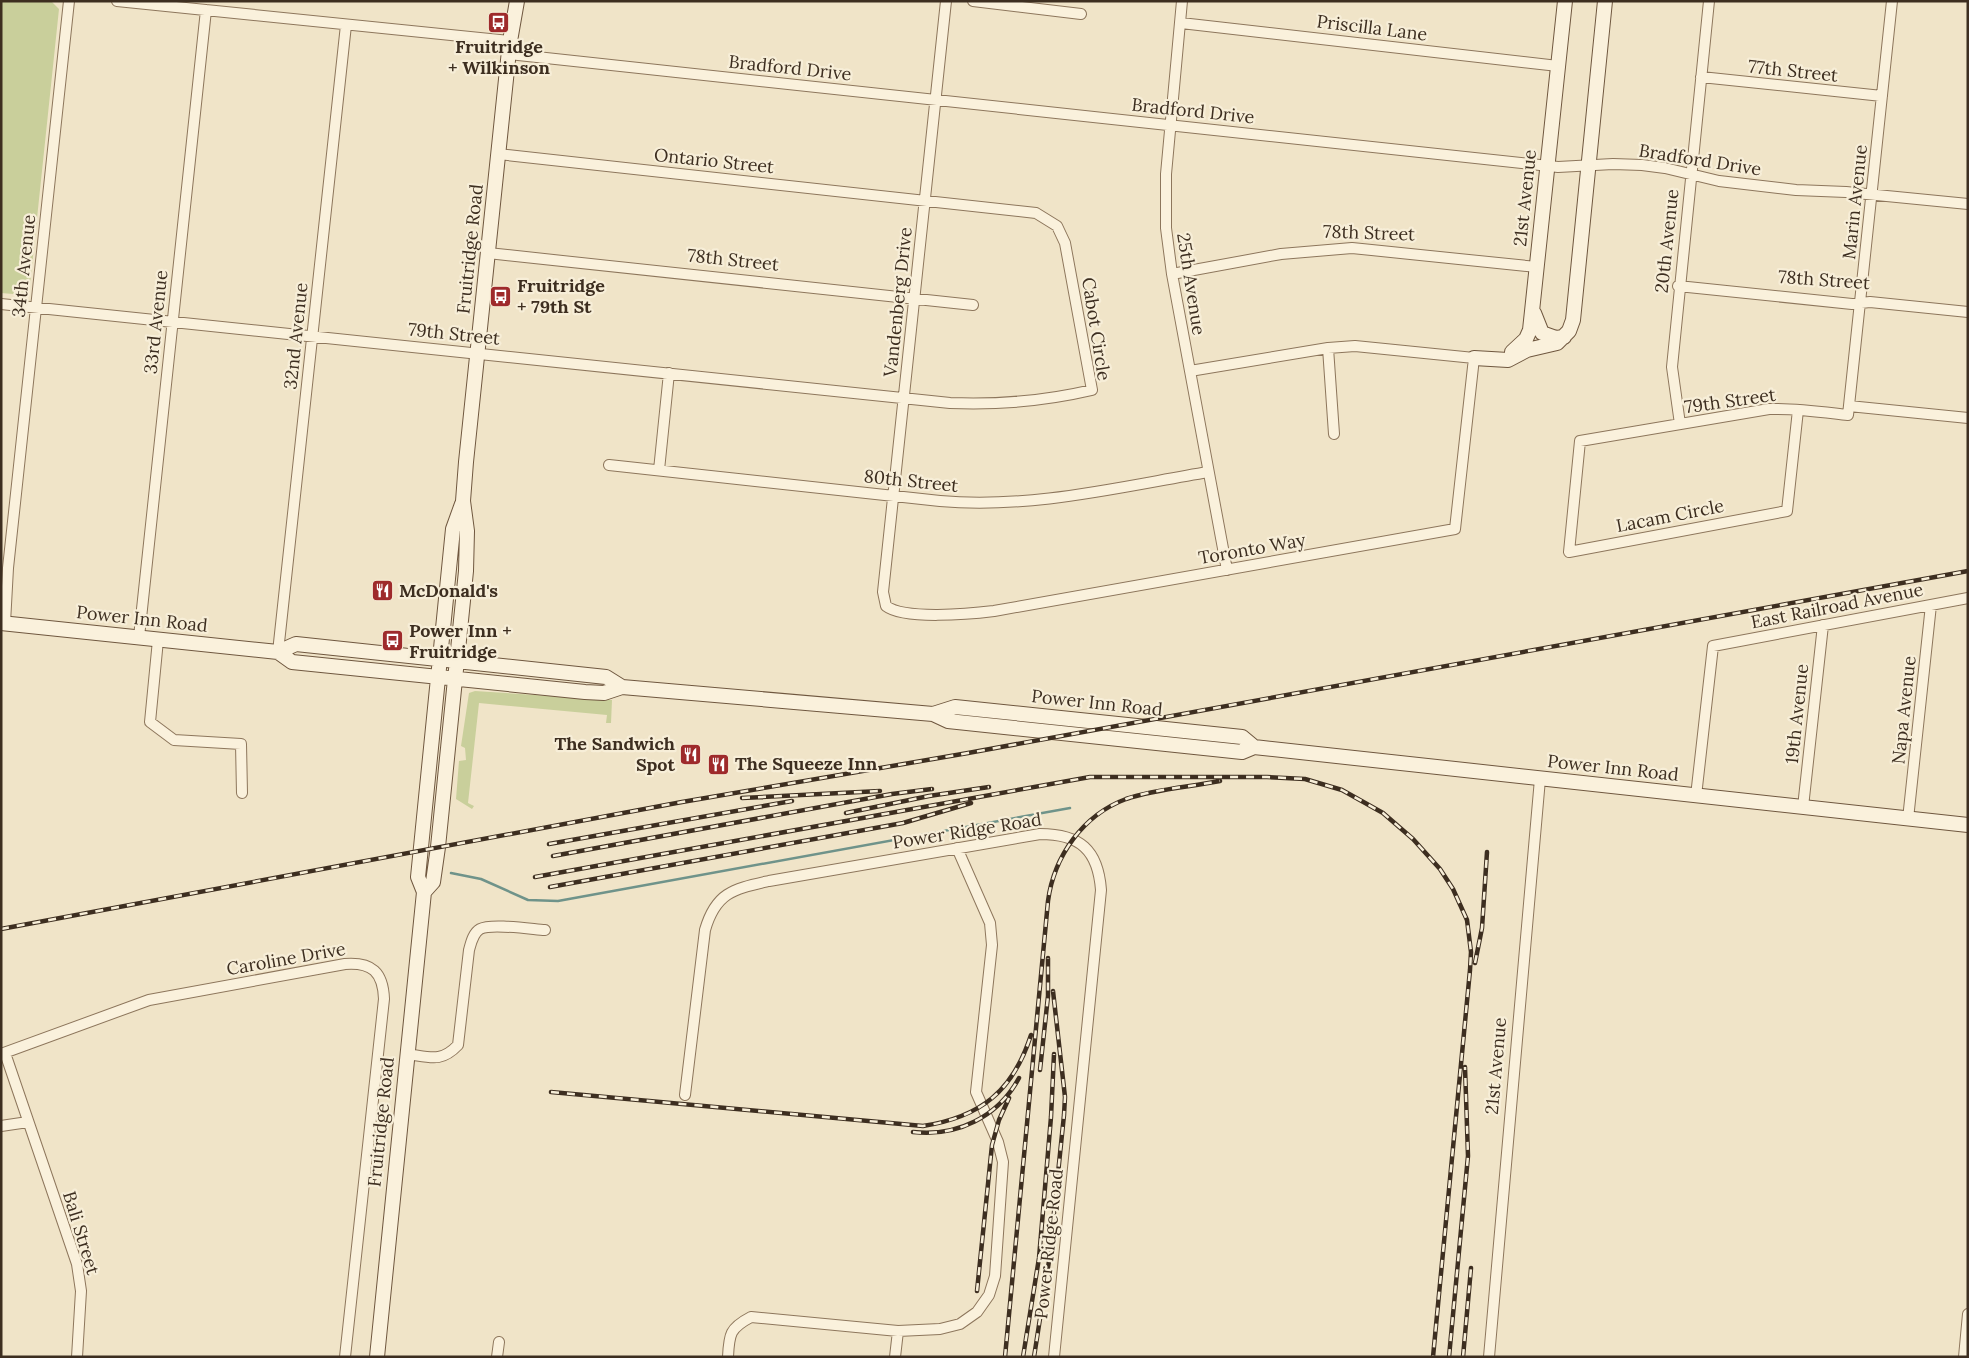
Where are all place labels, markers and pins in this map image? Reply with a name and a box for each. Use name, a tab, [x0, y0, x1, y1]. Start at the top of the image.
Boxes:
bus stop icon: Fruitridge + Wilkinson	[487, 10, 511, 34]
place label: Fruitridge + Wilkinson	[448, 35, 551, 79]
place label: Fruitridge + 79th St	[517, 274, 605, 318]
bus stop icon: Fruitridge + 79th St	[489, 284, 513, 308]
restaurant icon: McDonald's	[371, 579, 395, 603]
place label: McDonald's	[399, 579, 498, 602]
place label: Power Inn + Fruitridge	[409, 619, 512, 663]
bus stop icon: Power Inn + Fruitridge	[381, 629, 405, 653]
place label: The Sandwich Spot	[554, 732, 676, 776]
restaurant icon: The Sandwich Spot	[679, 742, 703, 766]
restaurant icon: The Squeeze Inn	[707, 752, 731, 776]
place label: The Squeeze Inn	[735, 752, 878, 775]

